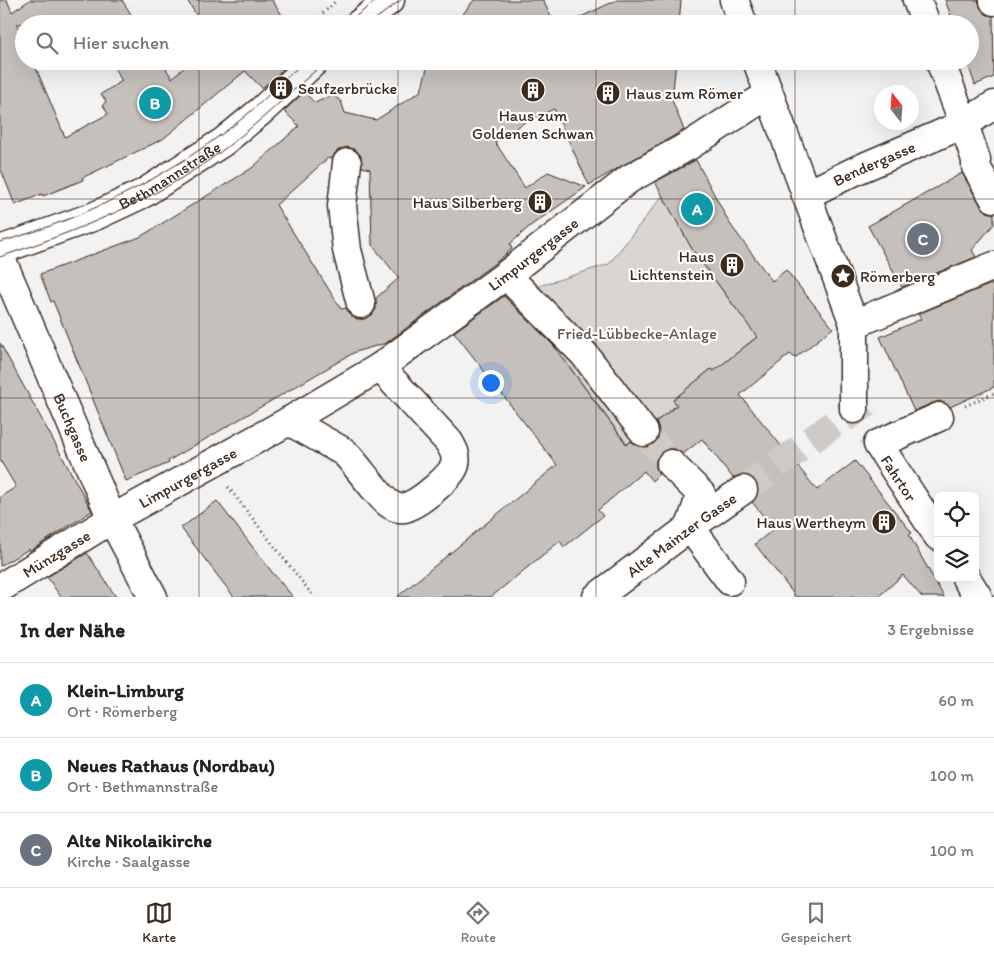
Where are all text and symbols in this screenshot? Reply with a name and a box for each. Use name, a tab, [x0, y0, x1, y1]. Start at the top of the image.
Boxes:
search box	[15, 15, 979, 70]
icon: search	[33, 29, 61, 57]
text: Hier suchen	[73, 31, 169, 54]
building icon: Seufzerbrücke	[268, 75, 294, 101]
building icon: Haus zum Goldenen Schwan	[520, 77, 546, 103]
place label: Seufzerbrücke	[298, 79, 397, 98]
building icon: Haus zum Römer	[595, 80, 621, 106]
pin: B	[139, 84, 171, 122]
place label: Haus zum Römer	[626, 84, 743, 103]
north arrow	[874, 85, 919, 130]
place label: Haus zum Goldenen Schwan	[472, 106, 594, 143]
street label: Bethmannstraße	[116, 137, 224, 214]
street label: Bendergasse	[830, 137, 918, 190]
building icon: Haus Silberberg	[527, 189, 553, 215]
pin: A	[681, 190, 713, 228]
place label: Haus Silberberg	[413, 193, 523, 212]
street label: Limpurgergasse	[484, 213, 582, 295]
pin: C	[907, 220, 939, 258]
place label: Haus Lichtenstein	[630, 247, 714, 284]
building icon: Haus Lichtenstein	[719, 252, 745, 278]
place icon: Römerberg	[830, 263, 856, 289]
place label: Römerberg	[860, 267, 936, 286]
park label: Fried-Lübbecke-Anlage	[557, 324, 717, 343]
your location	[478, 370, 504, 396]
street label: Buchgasse	[49, 390, 96, 465]
street label: Limpurgergasse	[136, 443, 240, 512]
street label: Fahrtor	[877, 452, 921, 505]
street label: Alte Mainzer Gasse	[623, 488, 740, 581]
map controls	[934, 492, 979, 582]
button: locate	[934, 492, 979, 537]
building icon: Haus Wertheym	[871, 509, 897, 535]
place label: Haus Wertheym	[756, 513, 867, 532]
street label: Münzgasse	[19, 526, 94, 582]
button: layers	[934, 537, 979, 582]
text: In der Nähe	[20, 617, 125, 642]
text: 3 Ergebnisse	[887, 620, 974, 639]
text: Klein-Limburg	[67, 679, 184, 702]
text: A	[31, 691, 41, 710]
text: 60 m	[939, 691, 974, 710]
text: Ort · Römerberg	[67, 702, 177, 721]
text: Neues Rathaus (Nordbau)	[67, 754, 275, 777]
text: B	[31, 766, 41, 785]
text: 100 m	[930, 766, 974, 785]
text: Ort · Bethmannstraße	[67, 777, 218, 796]
text: Alte Nikolaikirche	[67, 829, 212, 852]
text: C	[31, 841, 41, 860]
text: 100 m	[930, 841, 974, 860]
text: Kirche · Saalgasse	[67, 852, 190, 871]
tab: Karte	[142, 899, 176, 946]
tab: Route	[461, 899, 496, 946]
tab: Gespeichert	[781, 899, 852, 946]

